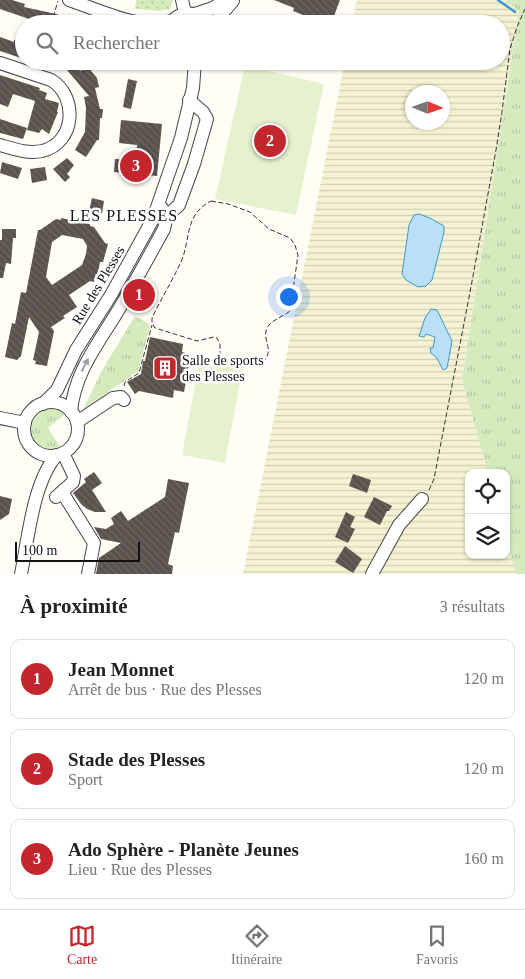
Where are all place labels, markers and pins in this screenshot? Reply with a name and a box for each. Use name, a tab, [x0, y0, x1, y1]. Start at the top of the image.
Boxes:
pin: 2	[254, 122, 286, 160]
pin: 3	[120, 147, 152, 185]
pin: 1	[123, 276, 155, 314]
place label: Salle de sports des Plesses	[182, 353, 264, 384]
building icon: Salle de sports des Plesses	[152, 355, 178, 381]

